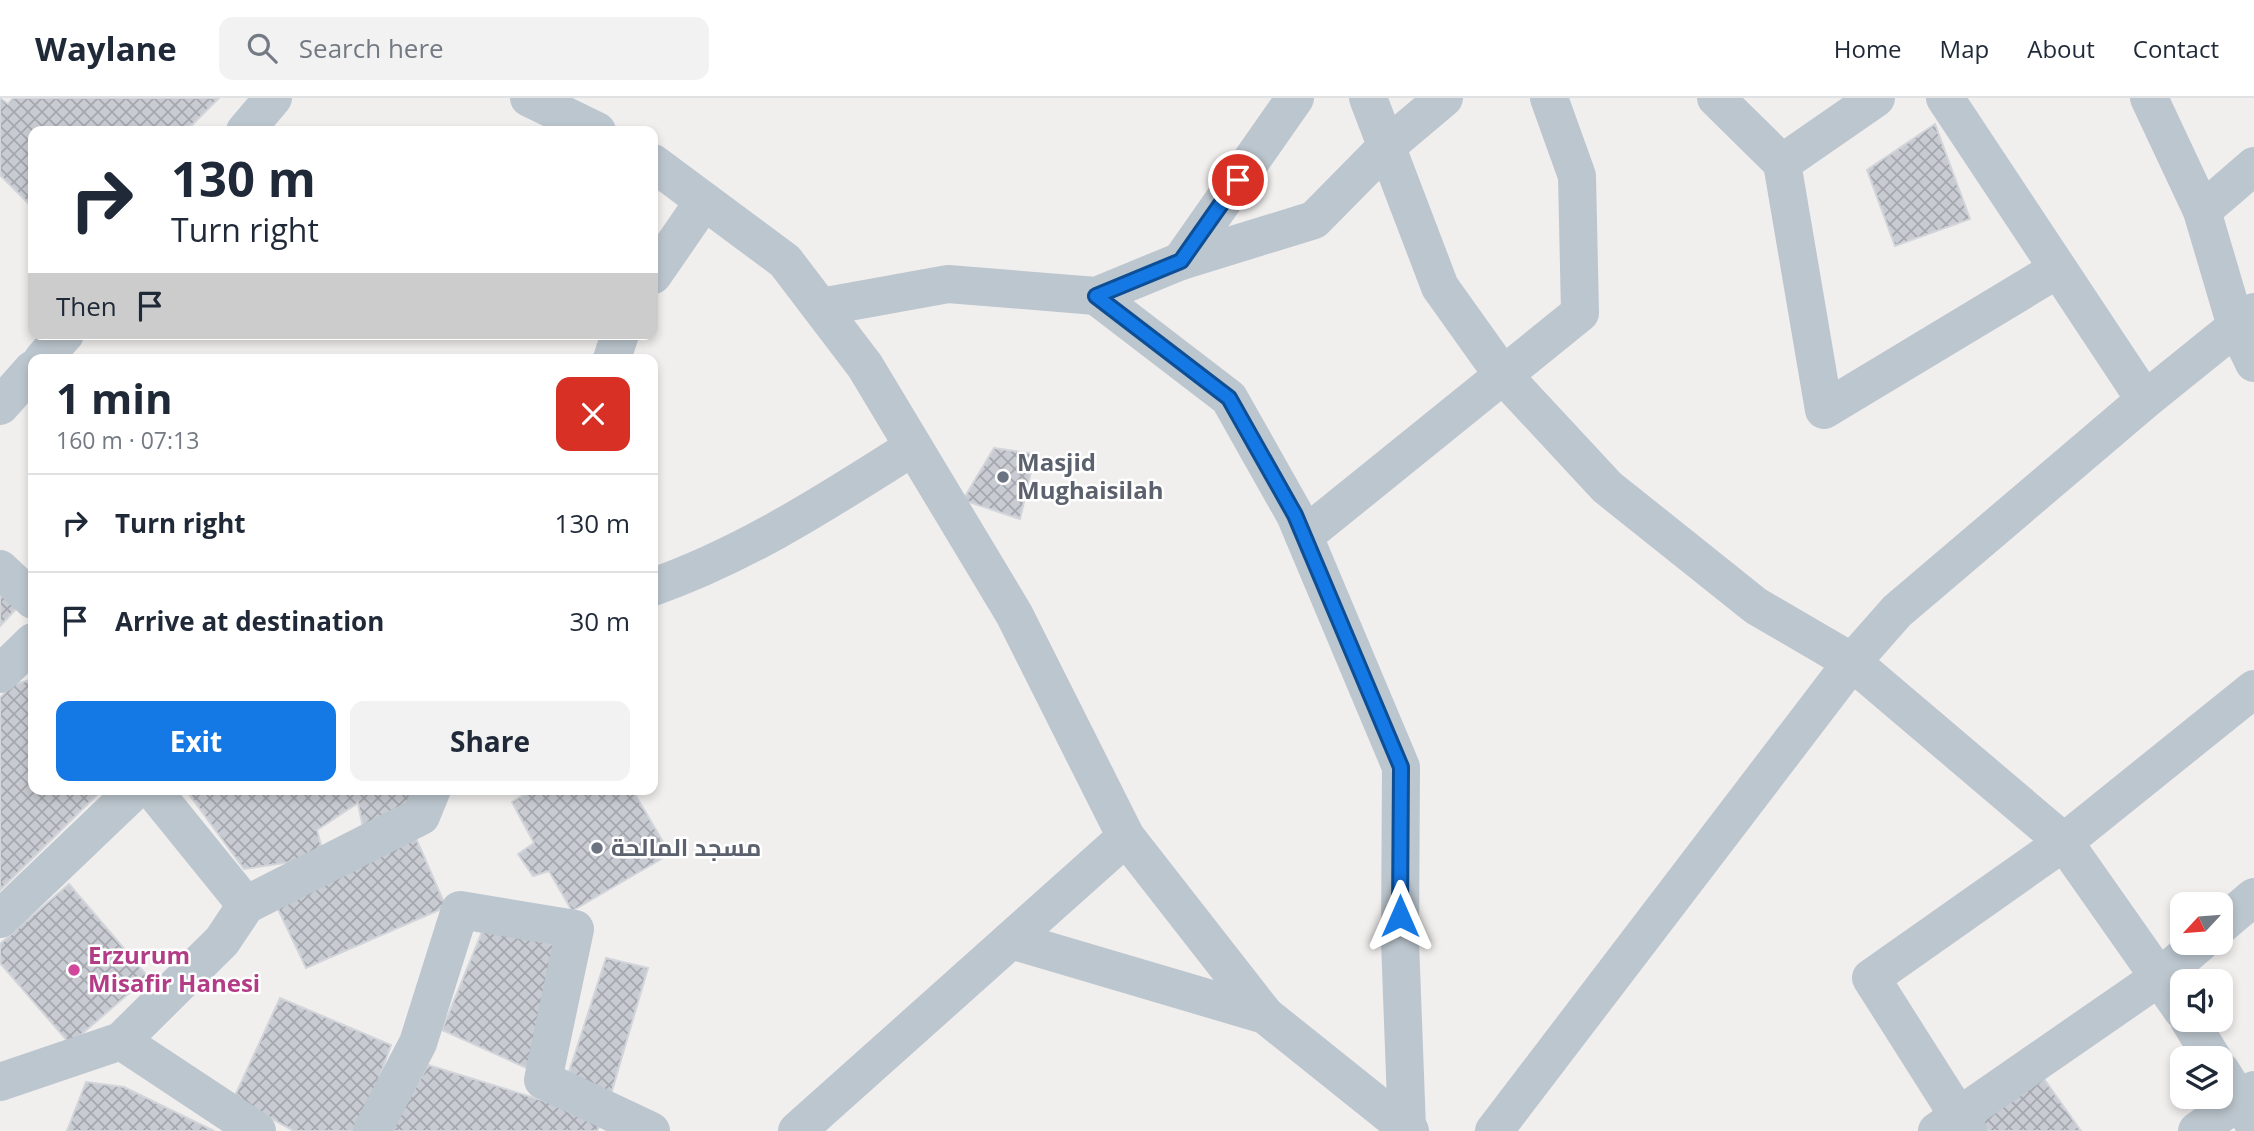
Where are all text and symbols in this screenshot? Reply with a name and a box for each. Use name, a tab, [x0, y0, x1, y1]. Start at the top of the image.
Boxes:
search box	[219, 17, 709, 80]
text: Waylane	[35, 26, 177, 71]
icon: search	[243, 29, 281, 67]
text: Search here	[299, 30, 444, 66]
text: Home	[1834, 32, 1902, 65]
text: Map	[1940, 32, 1989, 65]
text: About	[2027, 32, 2095, 65]
text: Contact	[2133, 32, 2219, 65]
text: 130 m	[171, 145, 316, 211]
pin	[1208, 150, 1268, 210]
icon: right	[56, 154, 147, 245]
icon: arrive	[1219, 161, 1257, 199]
text: Turn right	[171, 208, 319, 251]
icon: arrive	[131, 287, 169, 325]
text: Then	[56, 288, 117, 324]
text: 1 min	[56, 369, 173, 426]
button: close	[556, 377, 630, 451]
text: 160 m · 07:13	[56, 424, 199, 456]
place label: Masjid Mughaisilah	[1017, 445, 1163, 506]
marker: Masjid Mughaisilah	[995, 469, 1011, 485]
icon: right	[56, 504, 94, 542]
text: Turn right	[115, 505, 246, 541]
text: 130 m	[555, 505, 630, 541]
icon: arrive	[56, 602, 94, 640]
text: Arrive at destination	[115, 603, 384, 639]
text: 30 m	[569, 603, 630, 639]
button: Exit	[56, 701, 336, 781]
button: Share	[350, 701, 630, 781]
place label: مسجد المالحة	[611, 830, 761, 863]
marker: مسجد المالحة	[589, 840, 605, 856]
position arrow	[1363, 879, 1437, 953]
north arrow	[2170, 892, 2233, 956]
map controls	[2170, 892, 2233, 1109]
place label: Erzurum Misafir Hanesi	[88, 938, 260, 999]
marker: Erzurum Misafir Hanesi	[66, 962, 82, 978]
button: sound	[2170, 969, 2233, 1032]
button: layers	[2170, 1046, 2233, 1109]

